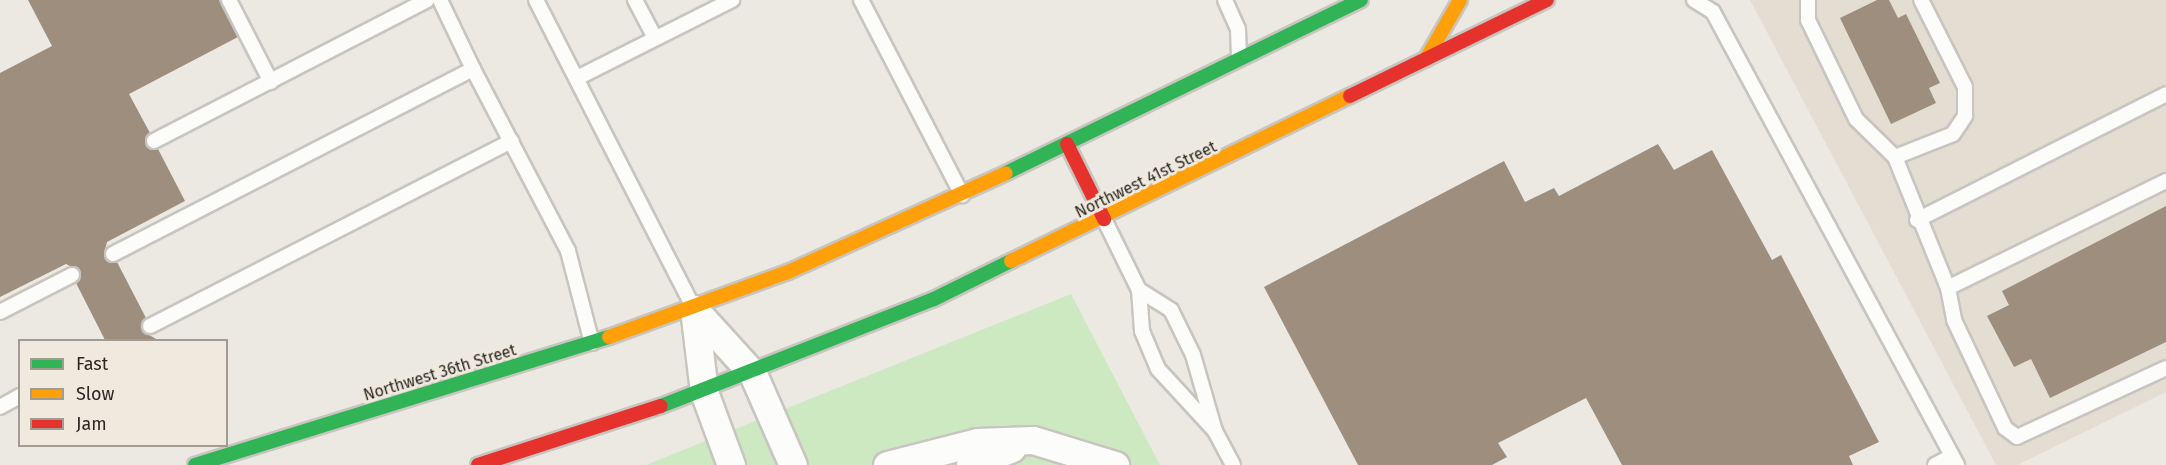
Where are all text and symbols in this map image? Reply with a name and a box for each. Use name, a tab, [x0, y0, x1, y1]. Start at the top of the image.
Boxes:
street label: Northwest 41st Street	[1072, 137, 1220, 223]
legend	[18, 339, 228, 447]
street label: Northwest 36th Street	[361, 341, 519, 405]
text: Fast	[76, 353, 108, 375]
text: Slow	[76, 383, 114, 405]
text: Jam	[76, 413, 107, 435]

